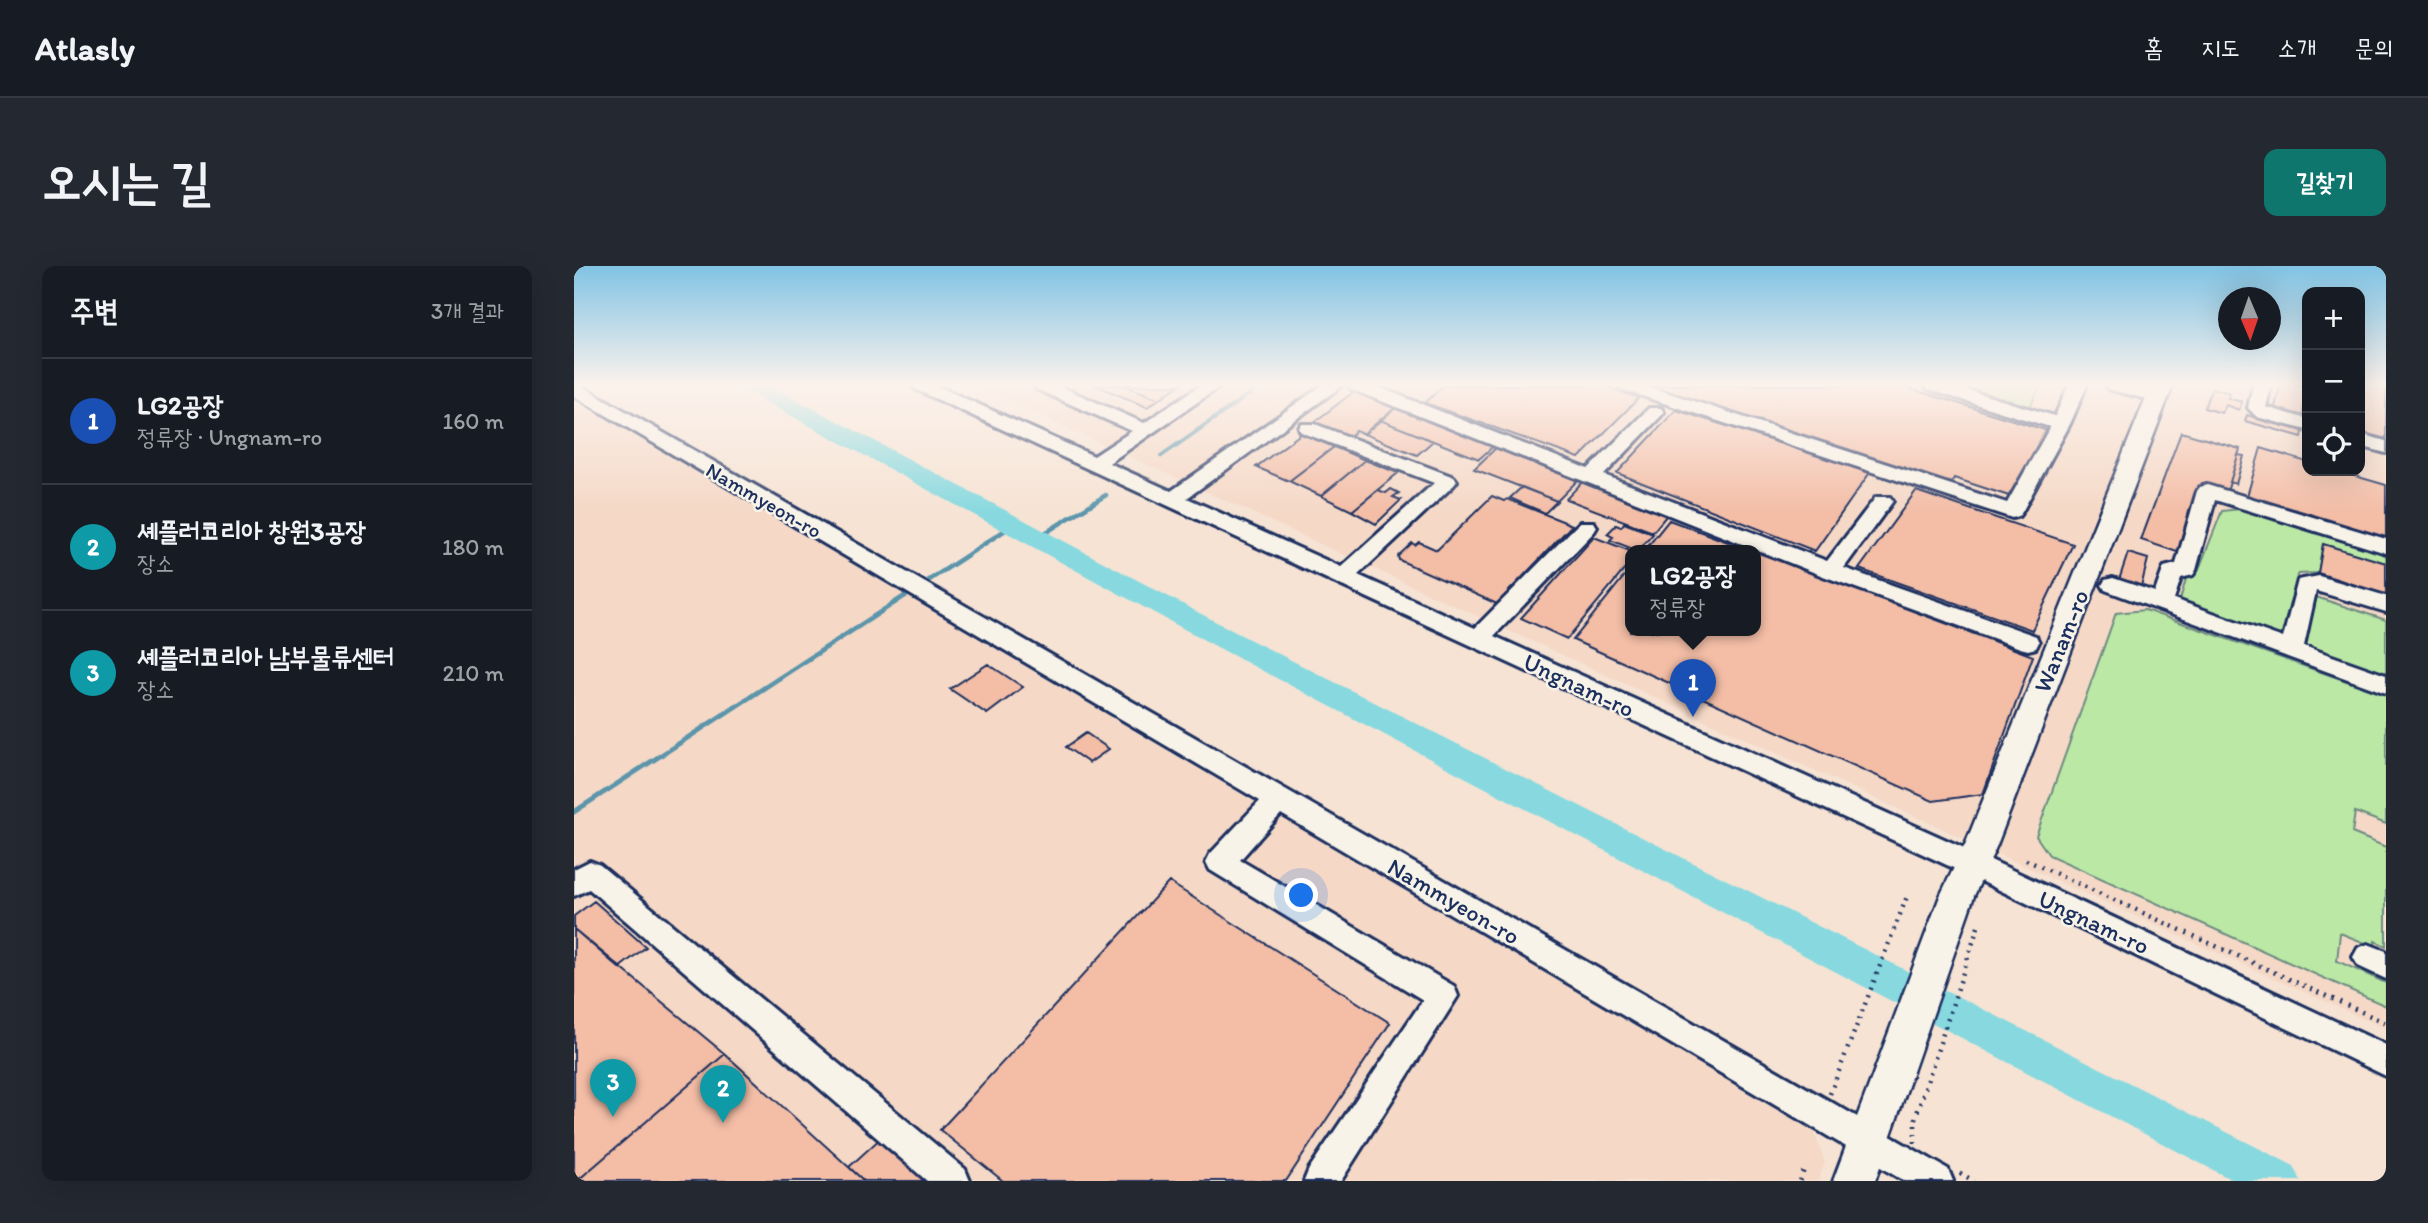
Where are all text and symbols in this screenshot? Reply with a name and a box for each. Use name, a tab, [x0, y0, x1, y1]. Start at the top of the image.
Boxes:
text: Atlasly	[35, 29, 135, 68]
text: 홈	[2144, 33, 2163, 62]
text: 지도	[2201, 33, 2240, 62]
text: 소개	[2278, 33, 2316, 62]
text: 문의	[2354, 33, 2393, 62]
button: 길찾기	[2264, 149, 2386, 216]
text: 오시는 길	[42, 151, 211, 210]
north arrow	[2218, 287, 2281, 350]
map controls	[2302, 287, 2365, 476]
button: +	[2302, 287, 2365, 350]
text: 주변	[70, 292, 118, 329]
text: 3개 결과	[431, 297, 504, 325]
button: −	[2302, 350, 2365, 413]
text: LG2공장	[137, 389, 224, 421]
text: 1	[88, 407, 98, 435]
text: 160 m	[442, 407, 504, 435]
button: locate	[2302, 413, 2365, 476]
text: 정류장 · Ungnam-ro	[137, 423, 322, 451]
street label: Nammyeon-ro	[702, 457, 826, 543]
text: 셰플러코리아 창원3공장	[137, 515, 366, 547]
text: 2	[87, 533, 99, 561]
text: 180 m	[442, 533, 504, 561]
popup	[1625, 545, 1761, 636]
text: 장소	[137, 549, 174, 577]
text: LG2공장	[1650, 559, 1736, 591]
street label: Wanam-ro	[2027, 585, 2095, 697]
text: 정류장	[1650, 593, 1705, 621]
text: 셰플러코리아 남부물류센터	[137, 641, 394, 673]
street label: Ungnam-ro	[1519, 647, 1639, 723]
text: 3	[87, 659, 99, 687]
text: 210 m	[443, 659, 504, 687]
pin: 1	[1670, 659, 1716, 717]
text: 장소	[137, 675, 174, 703]
street label: Nammyeon-ro	[1383, 852, 1525, 950]
your location	[1284, 878, 1318, 912]
street label: Ungnam-ro	[2034, 884, 2154, 960]
pin: 3	[590, 1059, 636, 1117]
pin: 2	[700, 1065, 746, 1123]

